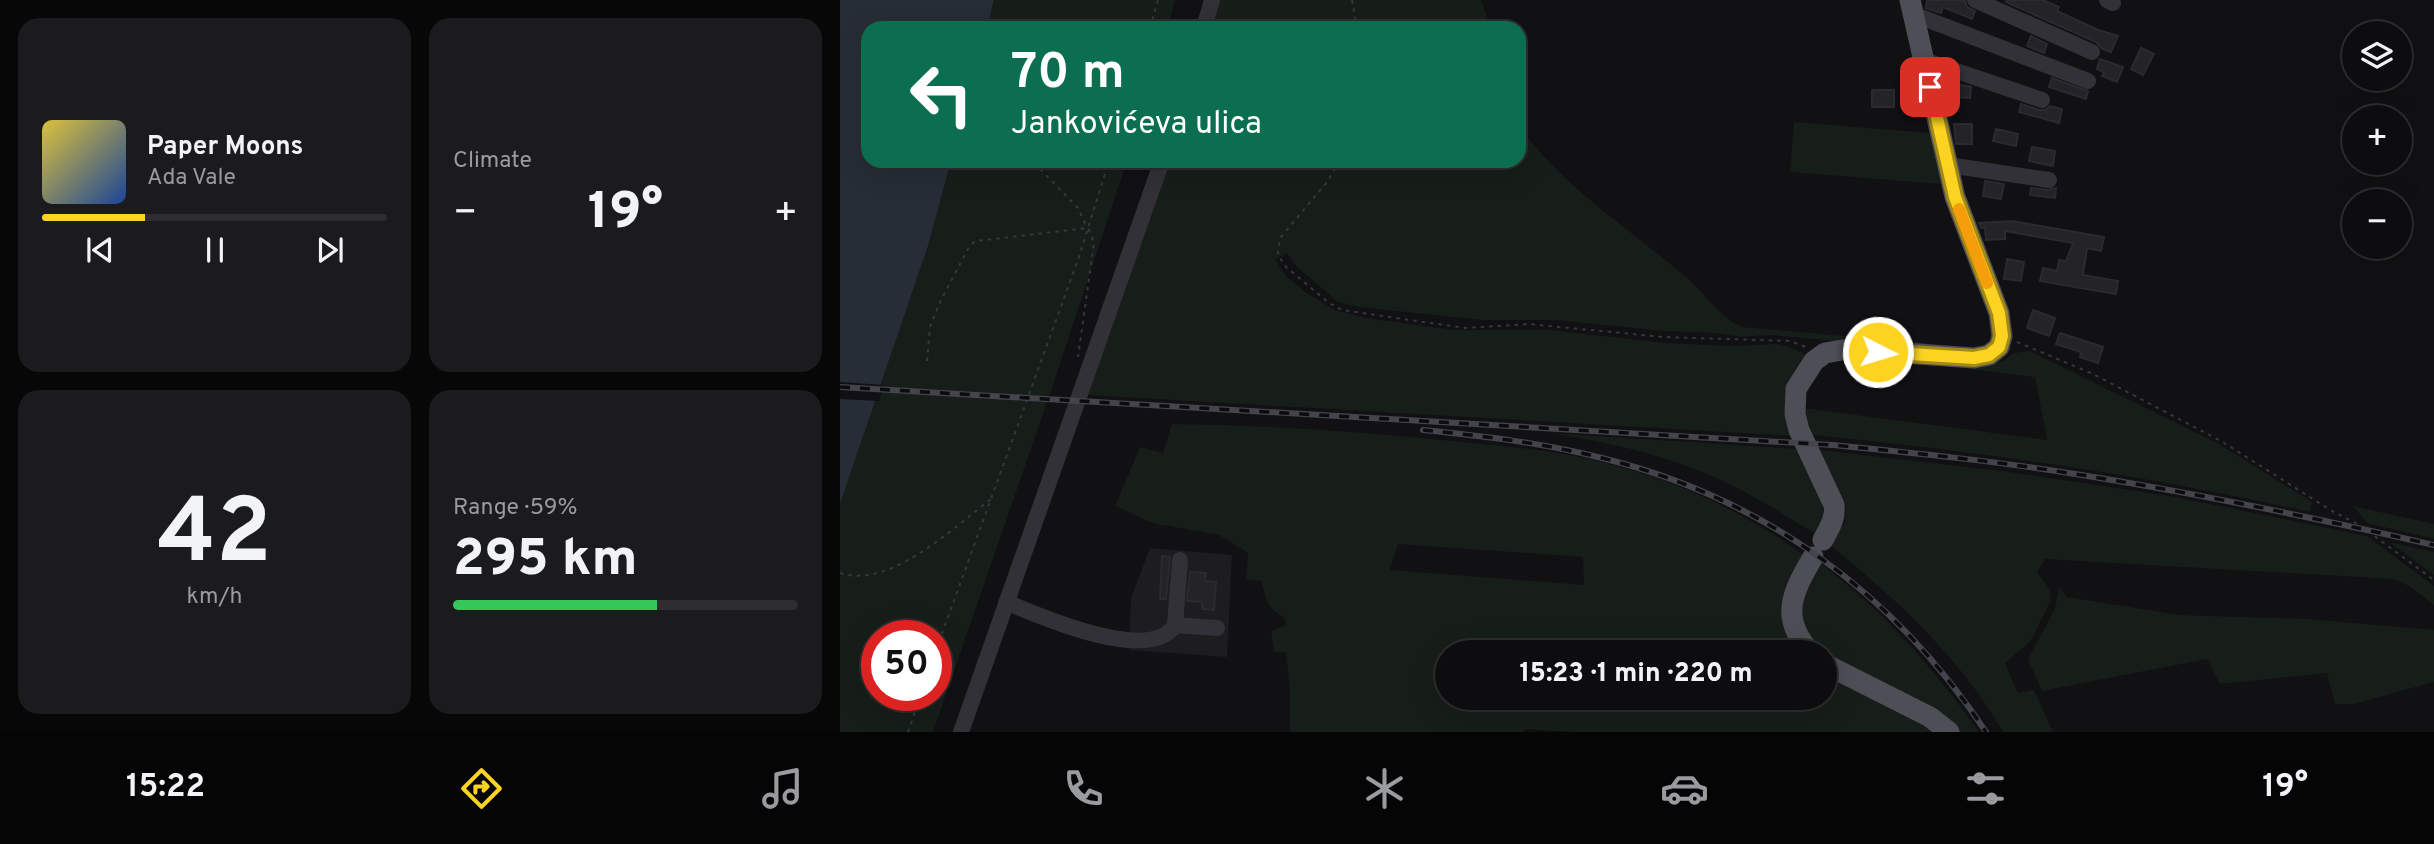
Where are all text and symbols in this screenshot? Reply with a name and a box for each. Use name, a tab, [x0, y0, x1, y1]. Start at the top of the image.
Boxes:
map controls	[2342, 21, 2412, 259]
button: layers	[2342, 21, 2412, 91]
text: 70 m	[1011, 44, 1125, 106]
icon: left	[896, 49, 987, 140]
pin	[1900, 57, 1960, 117]
icon: arrive	[1911, 68, 1949, 106]
text: Jankovićeva ulica	[1011, 105, 1262, 145]
button: +	[2342, 105, 2412, 175]
text: Paper Moons	[147, 131, 303, 164]
text: Climate	[453, 147, 532, 176]
text: Ada Vale	[147, 164, 236, 193]
text: 19°	[588, 181, 663, 247]
button: −	[2342, 189, 2412, 259]
text: −	[453, 190, 478, 239]
text: +	[773, 190, 798, 239]
icon: previous	[81, 231, 119, 269]
icon: pause	[196, 231, 234, 269]
icon: next	[311, 231, 349, 269]
position arrow	[1841, 315, 1915, 389]
text: 42	[157, 480, 272, 595]
text: Range · 59%	[453, 494, 578, 523]
text: 295 km	[453, 528, 637, 594]
text: km/h	[187, 583, 242, 612]
speed limit sign: 50	[861, 620, 952, 711]
text: 15:23 · 1 min · 220 m	[1519, 658, 1753, 691]
icon: directions	[457, 764, 506, 813]
icon: music	[758, 764, 807, 813]
icon: phone	[1059, 764, 1108, 813]
icon: climate	[1360, 764, 1409, 813]
icon: car	[1660, 764, 1709, 813]
icon: filters	[1961, 764, 2010, 813]
text: 15:22	[126, 768, 205, 808]
text: 19°	[2262, 768, 2308, 808]

